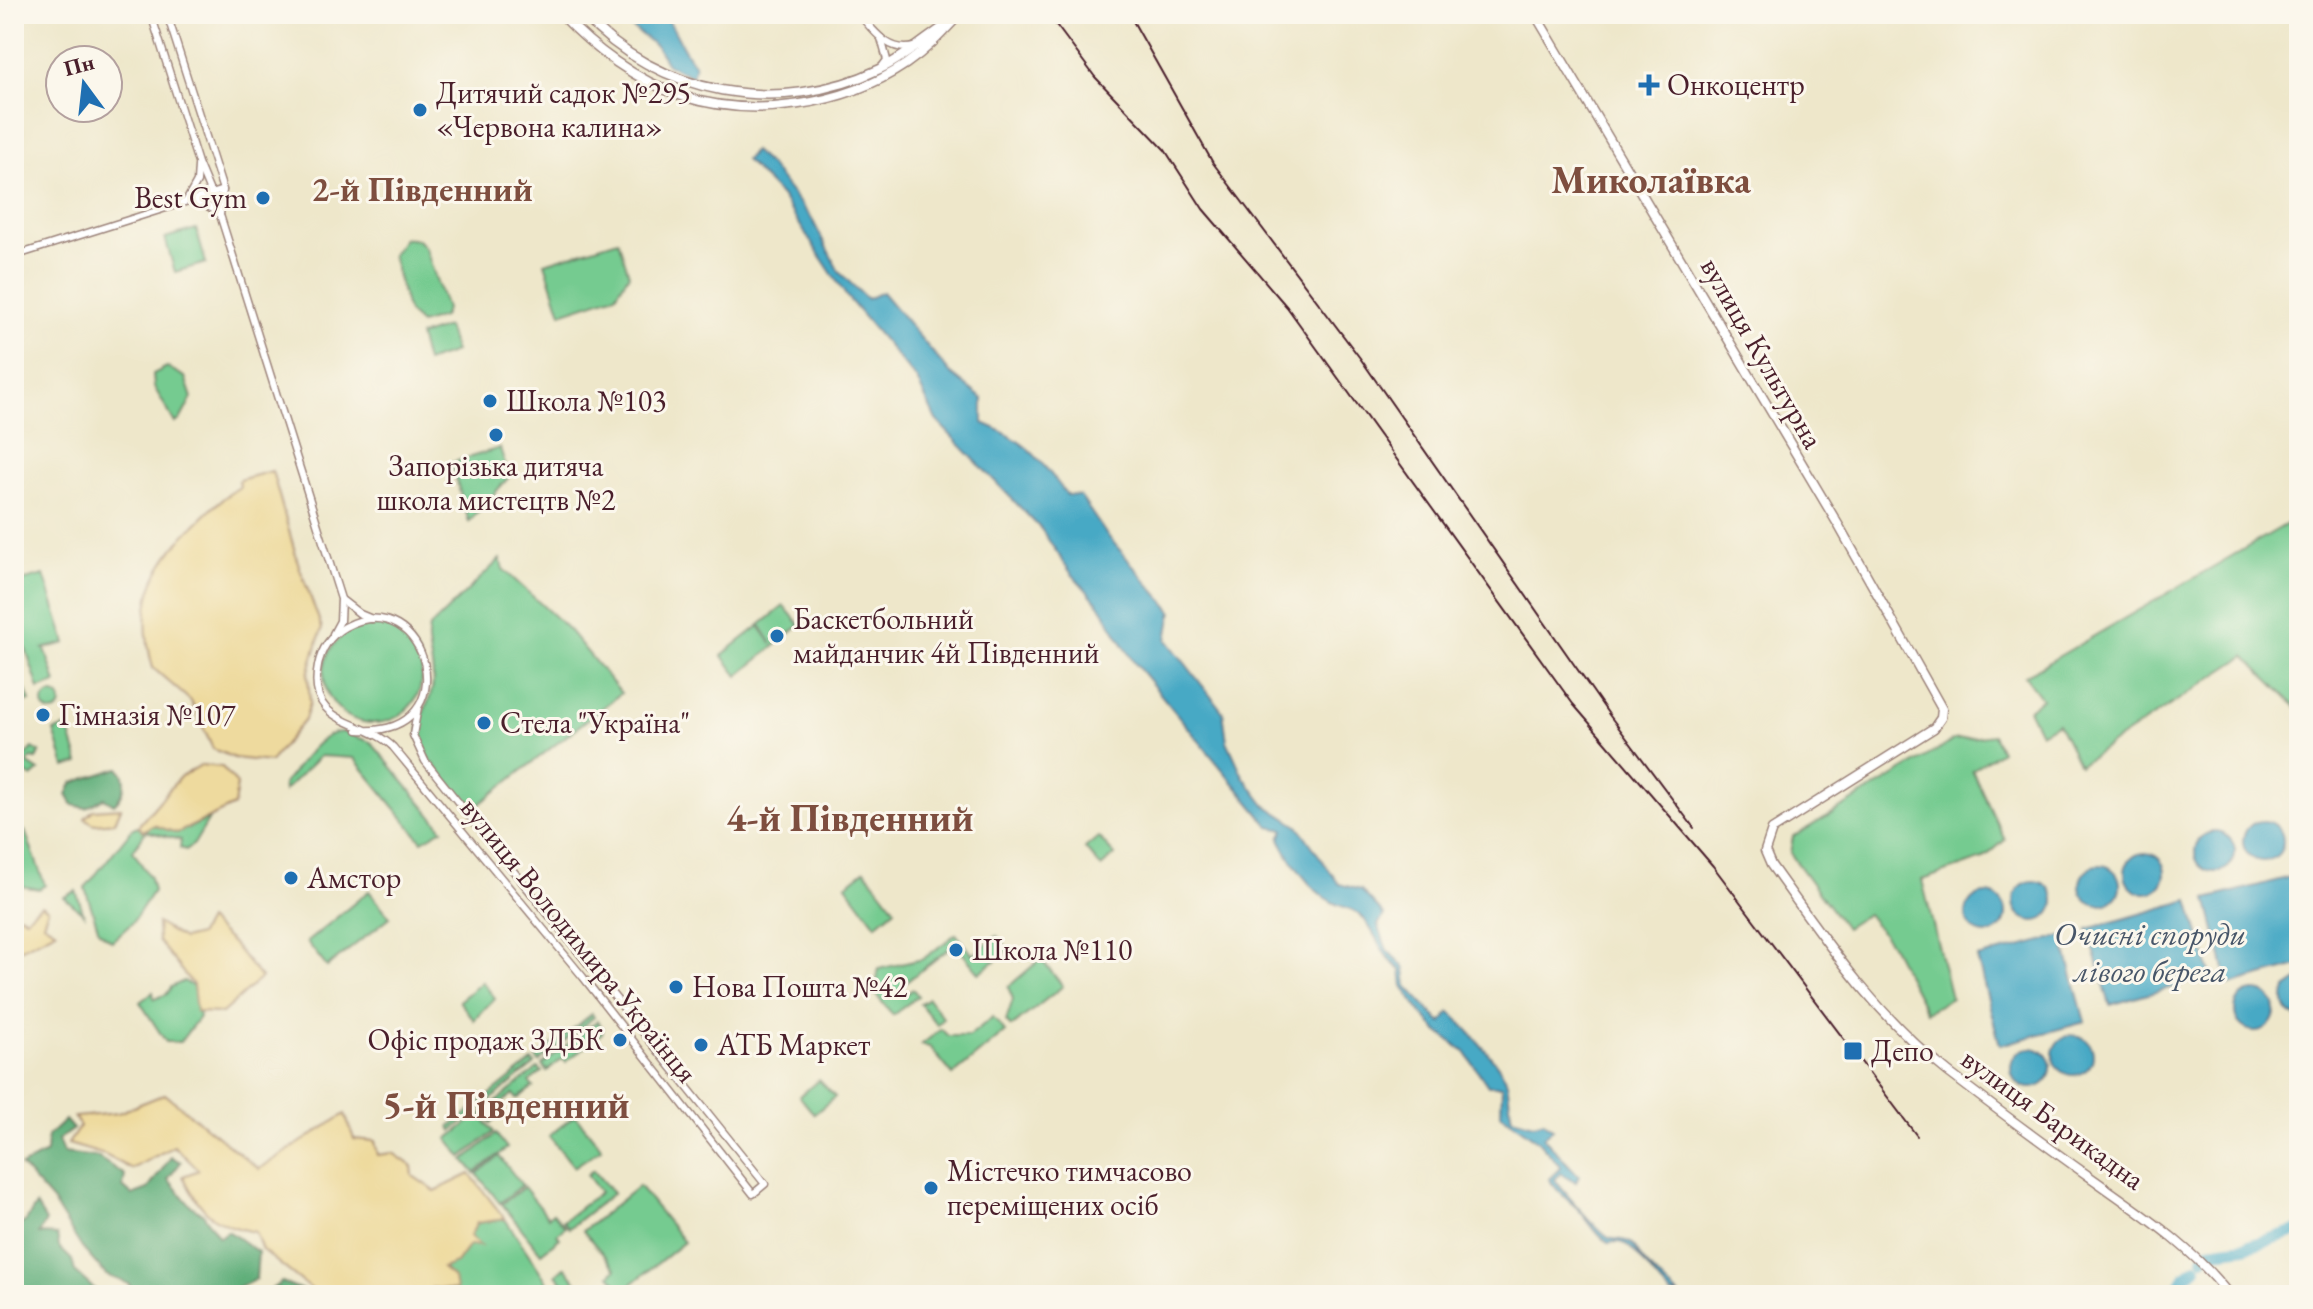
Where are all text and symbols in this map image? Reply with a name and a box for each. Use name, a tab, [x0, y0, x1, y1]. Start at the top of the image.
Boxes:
north arrow	[44, 44, 124, 124]
text: Пн	[61, 47, 98, 83]
place label: Онкоцентр	[1667, 65, 1805, 104]
place label: Дитячий садок №295 «Червона калина»	[436, 73, 691, 146]
marker: Онкоцентр	[1638, 74, 1660, 96]
marker: Дитячий садок №295 «Червона калина»	[411, 101, 429, 119]
district label: Миколаївка	[1551, 155, 1751, 204]
district label: 2-й Південний	[311, 167, 533, 211]
place label: Best Gym	[134, 178, 247, 217]
marker: Best Gym	[254, 189, 272, 207]
street label: вулиця Культурна	[1692, 250, 1833, 455]
place label: Школа №103	[506, 381, 666, 420]
marker: Школа №103	[481, 392, 499, 410]
marker: Запорізька дитяча школа мистецтв №2	[487, 426, 505, 444]
place label: Запорізька дитяча школа мистецтв №2	[377, 446, 616, 519]
place label: Баскетбольний майданчик 4й Південний	[793, 599, 1100, 672]
marker: Баскетбольний майданчик 4й Південний	[768, 627, 786, 645]
place label: Гімназія №107	[59, 695, 236, 734]
place label: Стела "Україна"	[500, 703, 690, 742]
marker: Гімназія №107	[34, 706, 52, 724]
marker: Стела "Україна"	[475, 714, 493, 732]
street label: вулиця Володимира Українця	[452, 789, 707, 1090]
district label: 4-й Південний	[726, 793, 974, 842]
place label: Амстор	[306, 858, 401, 897]
marker: Амстор	[282, 869, 300, 887]
water label: Очисні споруди лівого берега	[2054, 913, 2246, 992]
place label: Школа №110	[972, 930, 1132, 969]
marker: Школа №110	[947, 941, 965, 959]
place label: Нова Пошта №42	[692, 967, 908, 1006]
marker: Нова Пошта №42	[667, 978, 685, 996]
place label: Офіс продаж ЗДБК	[368, 1020, 604, 1059]
place label: АТБ Маркет	[716, 1025, 870, 1064]
marker: Офіс продаж ЗДБК	[611, 1031, 629, 1049]
place label: Депо	[1871, 1031, 1934, 1070]
marker: АТБ Маркет	[692, 1036, 710, 1054]
street label: вулиця Барикадна	[1954, 1039, 2153, 1198]
marker: Депо	[1842, 1040, 1864, 1062]
district label: 5-й Південний	[382, 1080, 630, 1129]
place label: Містечко тимчасово переміщених осіб	[947, 1151, 1192, 1224]
marker: Містечко тимчасово переміщених осіб	[922, 1179, 940, 1197]

